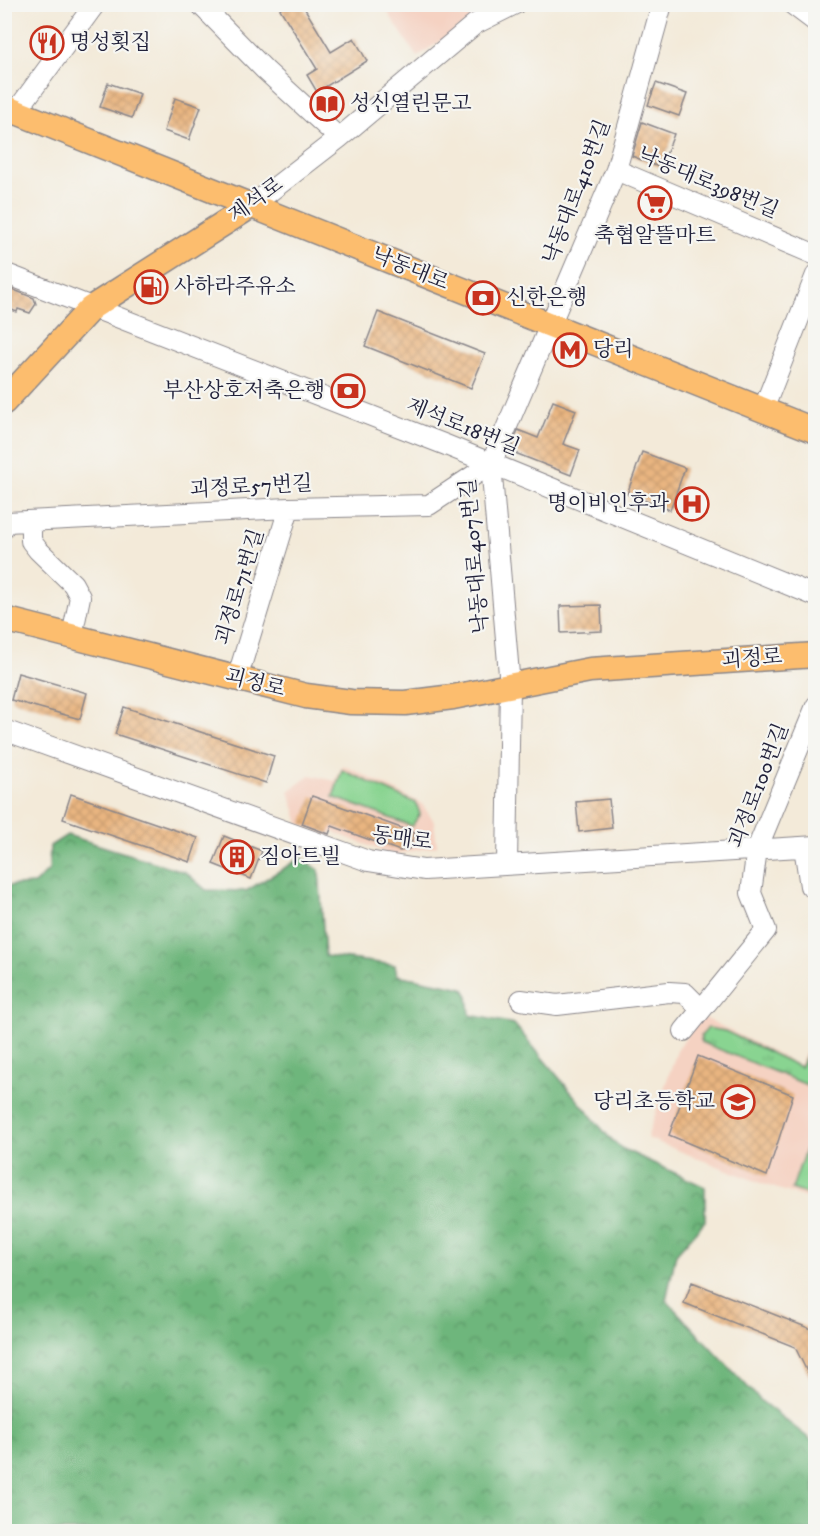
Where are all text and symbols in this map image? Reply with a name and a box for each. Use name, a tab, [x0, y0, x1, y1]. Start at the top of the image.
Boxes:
restaurant icon: 명성횟집	[29, 25, 65, 61]
place label: 명성횟집	[70, 30, 151, 56]
library icon: 성신열린문고	[309, 86, 345, 122]
place label: 성신열린문고	[350, 91, 472, 117]
street label: 낙동대로410번길	[537, 116, 617, 268]
street label: 낙동대로398번길	[634, 142, 782, 224]
street label: 제석로	[224, 172, 288, 228]
supermarket icon: 축협알뜰마트	[637, 185, 673, 221]
place label: 축협알뜰마트	[594, 223, 716, 249]
street label: 낙동대로	[368, 242, 452, 296]
fuel station icon: 사하라주유소	[133, 269, 169, 305]
place label: 사하라주유소	[174, 274, 296, 300]
bank icon: 신한은행	[465, 280, 501, 316]
place label: 신한은행	[506, 285, 587, 311]
metro station icon: 당리	[552, 332, 588, 368]
place label: 당리	[593, 337, 634, 363]
bank icon: 부산상호저축은행	[330, 373, 366, 409]
place label: 부산상호저축은행	[163, 378, 325, 404]
street label: 제석로18번길	[403, 393, 523, 461]
street label: 괴정로57번길	[189, 471, 313, 503]
street label: 낙동대로407번길	[455, 477, 495, 635]
hospital icon: 명이비인후과	[674, 486, 710, 522]
place label: 명이비인후과	[547, 491, 670, 517]
street label: 괴정로71번길	[210, 526, 270, 648]
street label: 괴정로	[721, 644, 783, 674]
street label: 괴정로	[222, 663, 288, 703]
street label: 괴정로100번길	[723, 720, 795, 852]
street label: 동매로	[370, 822, 434, 856]
building icon: 짐아트빌	[219, 839, 255, 875]
place label: 짐아트빌	[260, 844, 341, 870]
school or university icon: 당리초등학교	[720, 1084, 756, 1120]
place label: 당리초등학교	[593, 1089, 715, 1115]

